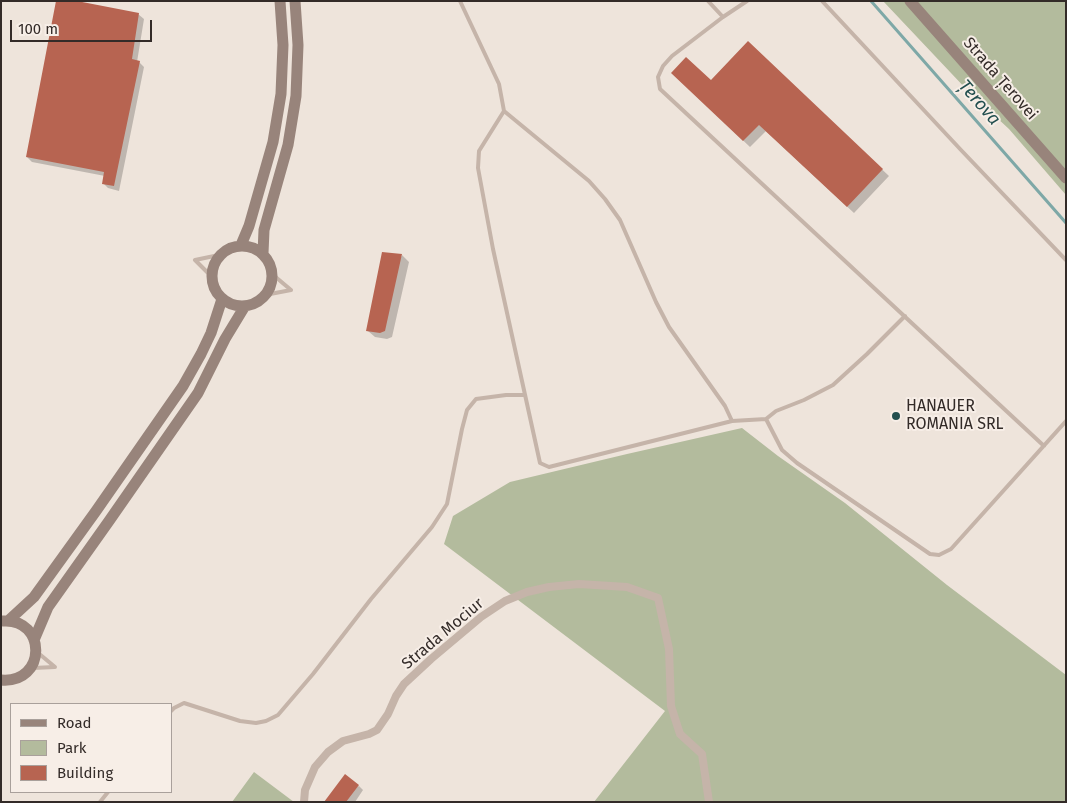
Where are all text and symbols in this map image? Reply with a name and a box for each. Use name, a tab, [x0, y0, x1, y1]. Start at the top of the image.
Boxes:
scale bar	[12, 10, 155, 42]
text: 100 m	[18, 20, 58, 38]
street label: Strada Țerovei	[959, 34, 1041, 124]
water label: Țerova	[953, 76, 1005, 130]
place label: HANAUER ROMANIA SRL	[906, 397, 1004, 435]
marker: HANAUER ROMANIA SRL	[890, 410, 902, 422]
street label: Strada Mociur	[398, 594, 488, 674]
legend	[10, 703, 172, 793]
text: Road	[57, 714, 92, 732]
text: Park	[57, 739, 87, 757]
text: Building	[57, 764, 113, 782]

